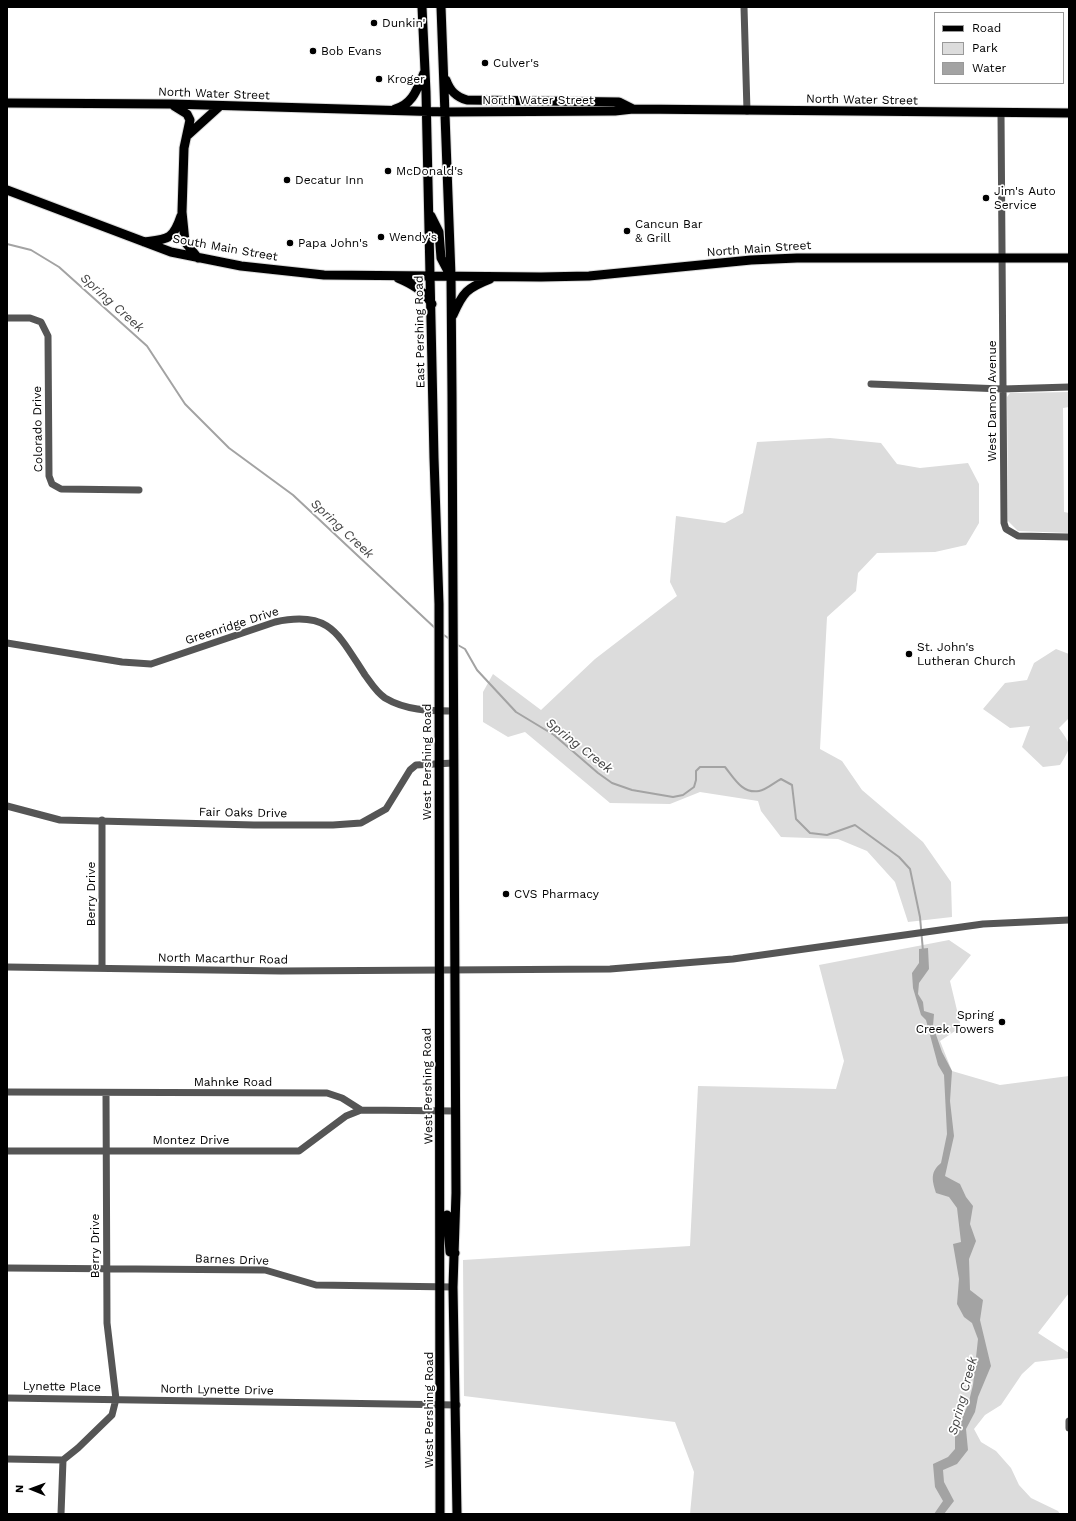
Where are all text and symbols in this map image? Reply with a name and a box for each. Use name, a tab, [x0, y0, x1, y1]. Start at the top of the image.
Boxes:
legend	[934, 12, 1064, 84]
place label: Dunkin'	[382, 16, 425, 30]
marker: Dunkin'	[369, 18, 379, 28]
text: Road	[972, 21, 1001, 35]
text: Park	[972, 41, 998, 55]
place label: Bob Evans	[321, 44, 382, 58]
marker: Bob Evans	[308, 46, 318, 56]
place label: Culver's	[493, 56, 539, 70]
marker: Culver's	[480, 58, 490, 68]
text: Water	[972, 61, 1006, 75]
place label: Kroger	[387, 72, 425, 86]
marker: Kroger	[374, 74, 384, 84]
street label: North Water Street	[158, 85, 270, 103]
street label: North Water Street	[806, 92, 918, 108]
street label: North Water Street	[482, 93, 594, 107]
place label: McDonald's	[396, 164, 463, 178]
marker: McDonald's	[383, 166, 393, 176]
place label: Decatur Inn	[295, 173, 364, 187]
marker: Decatur Inn	[282, 175, 292, 185]
place label: Jim's Auto Service	[994, 184, 1056, 212]
marker: Jim's Auto Service	[981, 193, 991, 203]
place label: Cancun Bar & Grill	[635, 217, 703, 245]
marker: Cancun Bar & Grill	[622, 226, 632, 236]
place label: Wendy's	[389, 230, 437, 244]
street label: South Main Street	[171, 232, 279, 264]
marker: Wendy's	[376, 232, 386, 242]
place label: Papa John's	[298, 236, 368, 250]
marker: Papa John's	[285, 238, 295, 248]
street label: North Main Street	[706, 238, 812, 260]
water label: Spring Creek	[77, 270, 147, 336]
street label: East Pershing Road	[412, 275, 428, 389]
street label: West Damon Avenue	[985, 340, 999, 462]
street label: Colorado Drive	[30, 386, 46, 472]
water label: Spring Creek	[307, 496, 377, 562]
street label: Greenridge Drive	[183, 604, 281, 648]
place label: St. John's Lutheran Church	[917, 640, 1016, 668]
marker: St. John's Lutheran Church	[904, 649, 914, 659]
street label: West Pershing Road	[420, 704, 434, 820]
water label: Spring Creek	[543, 715, 615, 777]
street label: Fair Oaks Drive	[199, 805, 287, 821]
street label: Berry Drive	[84, 862, 98, 926]
place label: CVS Pharmacy	[514, 887, 599, 901]
marker: CVS Pharmacy	[501, 889, 511, 899]
street label: North Macarthur Road	[158, 951, 288, 967]
place label: Spring Creek Towers	[916, 1008, 994, 1036]
marker: Spring Creek Towers	[997, 1017, 1007, 1027]
street label: West Pershing Road	[420, 1028, 436, 1144]
street label: Mahnke Road	[194, 1075, 272, 1089]
street label: Montez Drive	[153, 1133, 229, 1147]
street label: Berry Drive	[88, 1214, 102, 1278]
street label: Barnes Drive	[195, 1252, 269, 1268]
street label: West Pershing Road	[422, 1352, 436, 1468]
water label: Spring Creek	[945, 1355, 981, 1437]
street label: Lynette Place	[23, 1379, 101, 1395]
street label: North Lynette Drive	[160, 1382, 274, 1398]
north arrow	[12, 1469, 52, 1509]
text: N	[13, 1485, 26, 1493]

